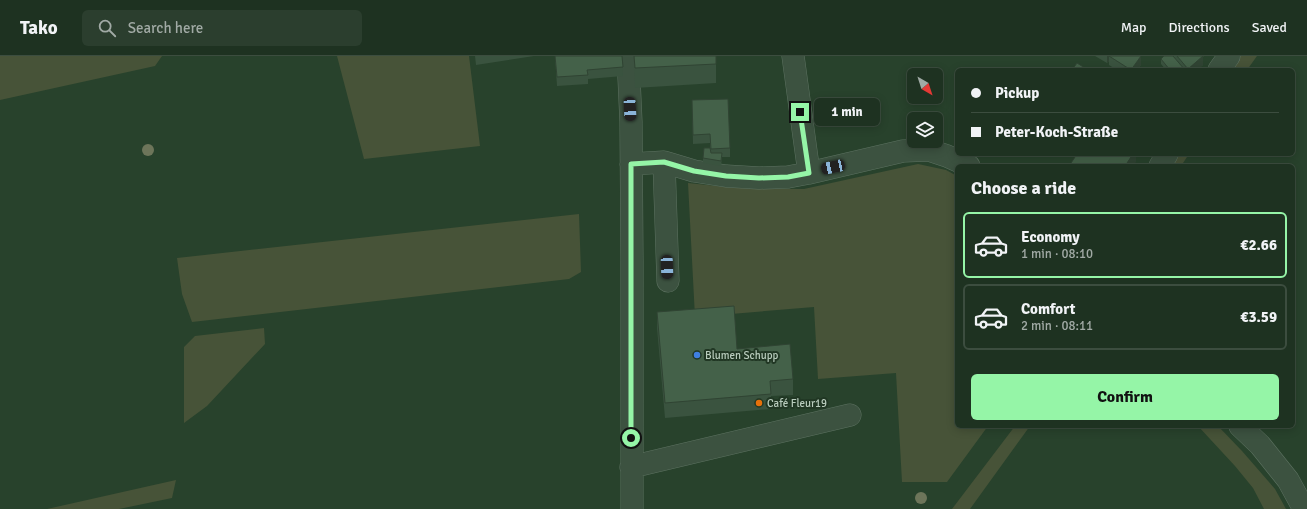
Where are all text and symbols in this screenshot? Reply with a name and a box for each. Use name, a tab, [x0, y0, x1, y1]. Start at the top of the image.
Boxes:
search box	[82, 10, 362, 46]
text: Tako	[20, 16, 58, 40]
icon: search	[96, 17, 118, 39]
text: Search here	[128, 19, 203, 37]
text: Map	[1121, 19, 1147, 36]
text: Directions	[1169, 19, 1230, 36]
text: Saved	[1252, 19, 1287, 36]
north arrow	[907, 68, 943, 104]
map controls	[907, 68, 943, 148]
text: Pickup	[995, 84, 1039, 102]
car	[623, 97, 637, 121]
callout: 1 min	[814, 98, 880, 126]
route end	[791, 103, 809, 121]
text: 1 min	[831, 104, 863, 120]
button: layers	[907, 112, 943, 148]
text: Peter-Koch-Straße	[995, 123, 1118, 141]
car	[820, 159, 846, 175]
text: Choose a ride	[971, 177, 1076, 199]
icon: car	[973, 227, 1009, 263]
text: Economy	[1021, 228, 1080, 246]
text: €2.66	[1240, 236, 1277, 254]
text: 1 min · 08:10	[1021, 246, 1093, 262]
car	[661, 255, 673, 279]
icon: car	[973, 299, 1009, 335]
text: Comfort	[1021, 300, 1075, 318]
text: €3.59	[1240, 308, 1277, 326]
text: 2 min · 08:11	[1021, 318, 1093, 334]
place label: Blumen Schupp	[705, 349, 779, 362]
marker: Blumen Schupp	[692, 350, 702, 360]
button: Confirm	[971, 374, 1279, 420]
place label: Café Fleur19	[767, 397, 827, 410]
marker: Café Fleur19	[754, 398, 764, 408]
route start	[622, 429, 640, 447]

